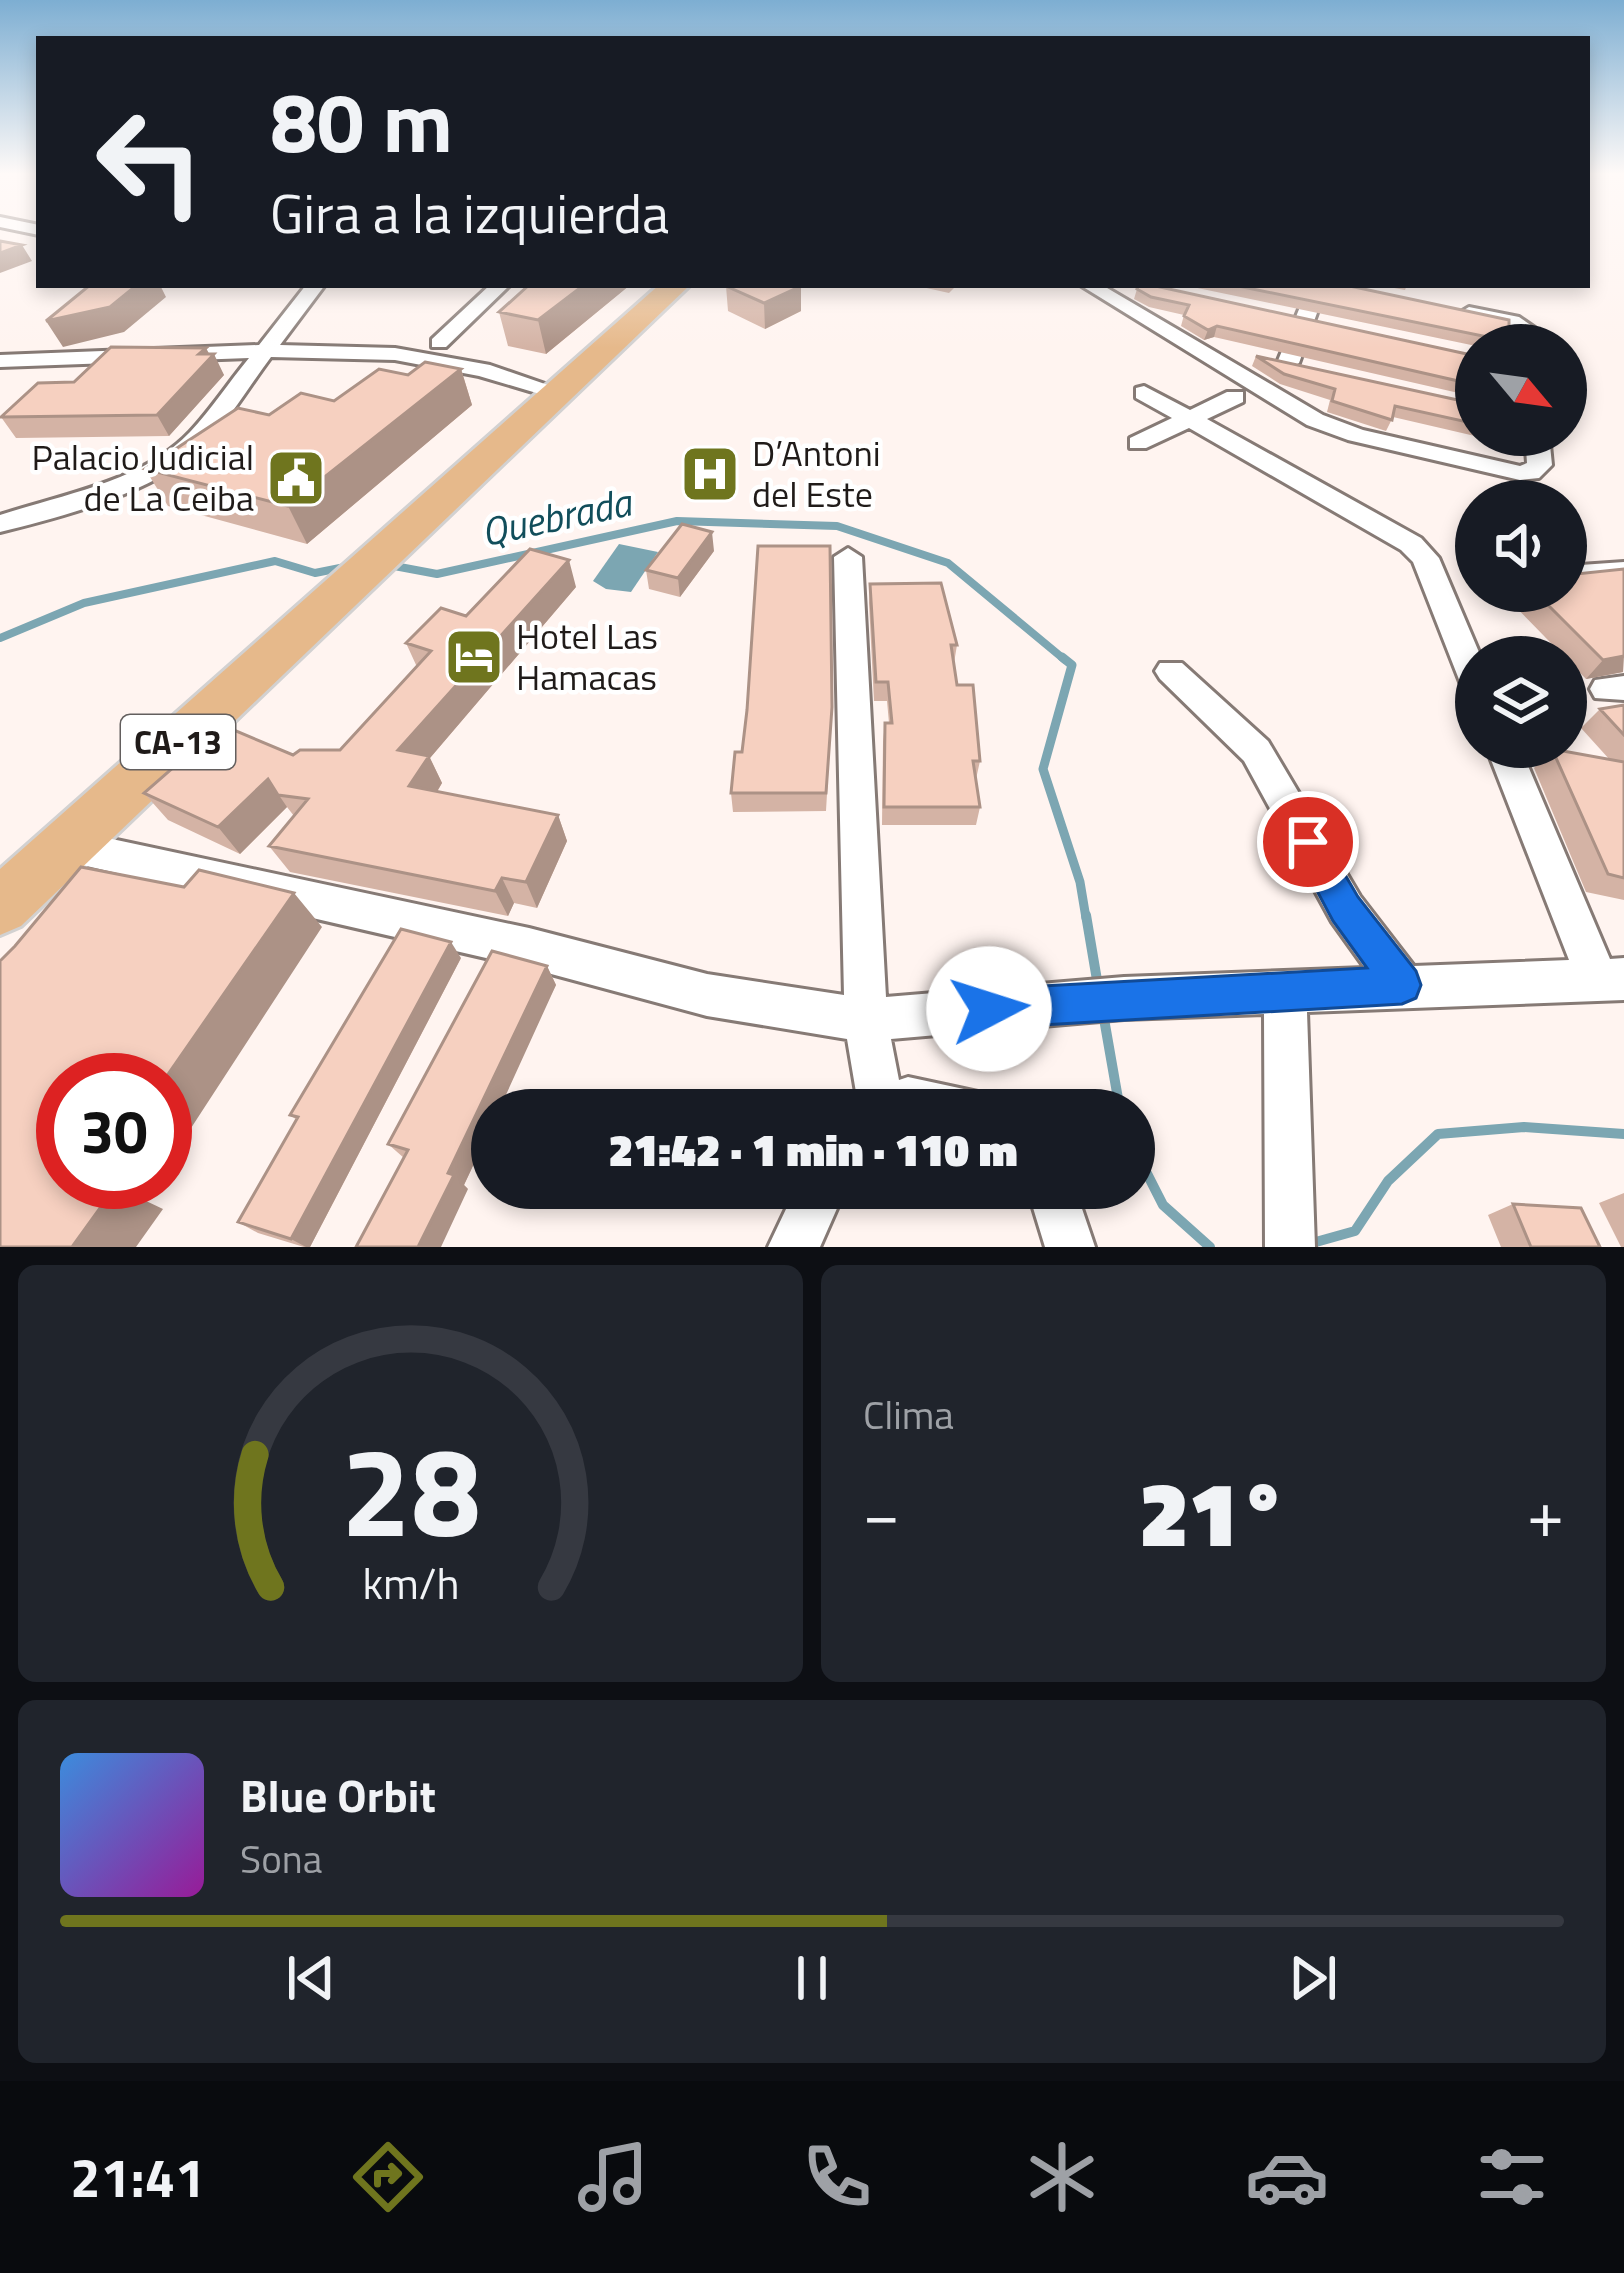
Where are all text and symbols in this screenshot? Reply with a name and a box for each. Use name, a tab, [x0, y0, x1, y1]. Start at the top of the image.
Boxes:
text: 80 m	[270, 57, 453, 185]
icon: left	[72, 84, 228, 240]
text: Gira a la izquierda	[270, 172, 669, 254]
north arrow	[1455, 324, 1587, 456]
map controls	[1455, 324, 1587, 768]
place label: D’Antoni del Este	[752, 425, 881, 521]
place label: Palacio Judicial de La Ceiba	[32, 429, 254, 525]
hospital icon: D’Antoni del Este	[679, 443, 741, 505]
public building icon: Palacio Judicial de La Ceiba	[265, 447, 327, 509]
water label: Quebrada	[476, 471, 639, 561]
button: sound	[1455, 480, 1587, 612]
place label: Hotel Las Hamacas	[516, 608, 658, 704]
hotel icon: Hotel Las Hamacas	[443, 626, 505, 688]
button: layers	[1455, 636, 1587, 768]
road number: CA-13	[121, 715, 235, 769]
pin	[1257, 791, 1359, 893]
icon: arrive	[1275, 809, 1341, 875]
position arrow	[926, 946, 1052, 1072]
speed limit sign: 30	[36, 1053, 192, 1209]
text: 21:42 · 1 min · 110 m	[609, 1115, 1017, 1183]
text: Clima	[863, 1385, 954, 1444]
text: 28	[341, 1395, 480, 1584]
text: 21°	[1139, 1444, 1288, 1581]
text: −	[863, 1462, 900, 1563]
text: +	[1527, 1462, 1564, 1563]
text: km/h	[362, 1549, 459, 1615]
text: Blue Orbit	[240, 1761, 436, 1829]
text: Sona	[240, 1829, 322, 1888]
icon: previous	[278, 1945, 344, 2011]
icon: pause	[779, 1945, 845, 2011]
icon: next	[1280, 1945, 1346, 2011]
icon: directions	[346, 2135, 430, 2219]
icon: music	[571, 2135, 655, 2219]
icon: phone	[795, 2135, 879, 2219]
icon: climate	[1020, 2135, 1104, 2219]
icon: car	[1245, 2135, 1329, 2219]
icon: filters	[1470, 2135, 1554, 2219]
text: 21:41	[70, 2136, 205, 2218]

